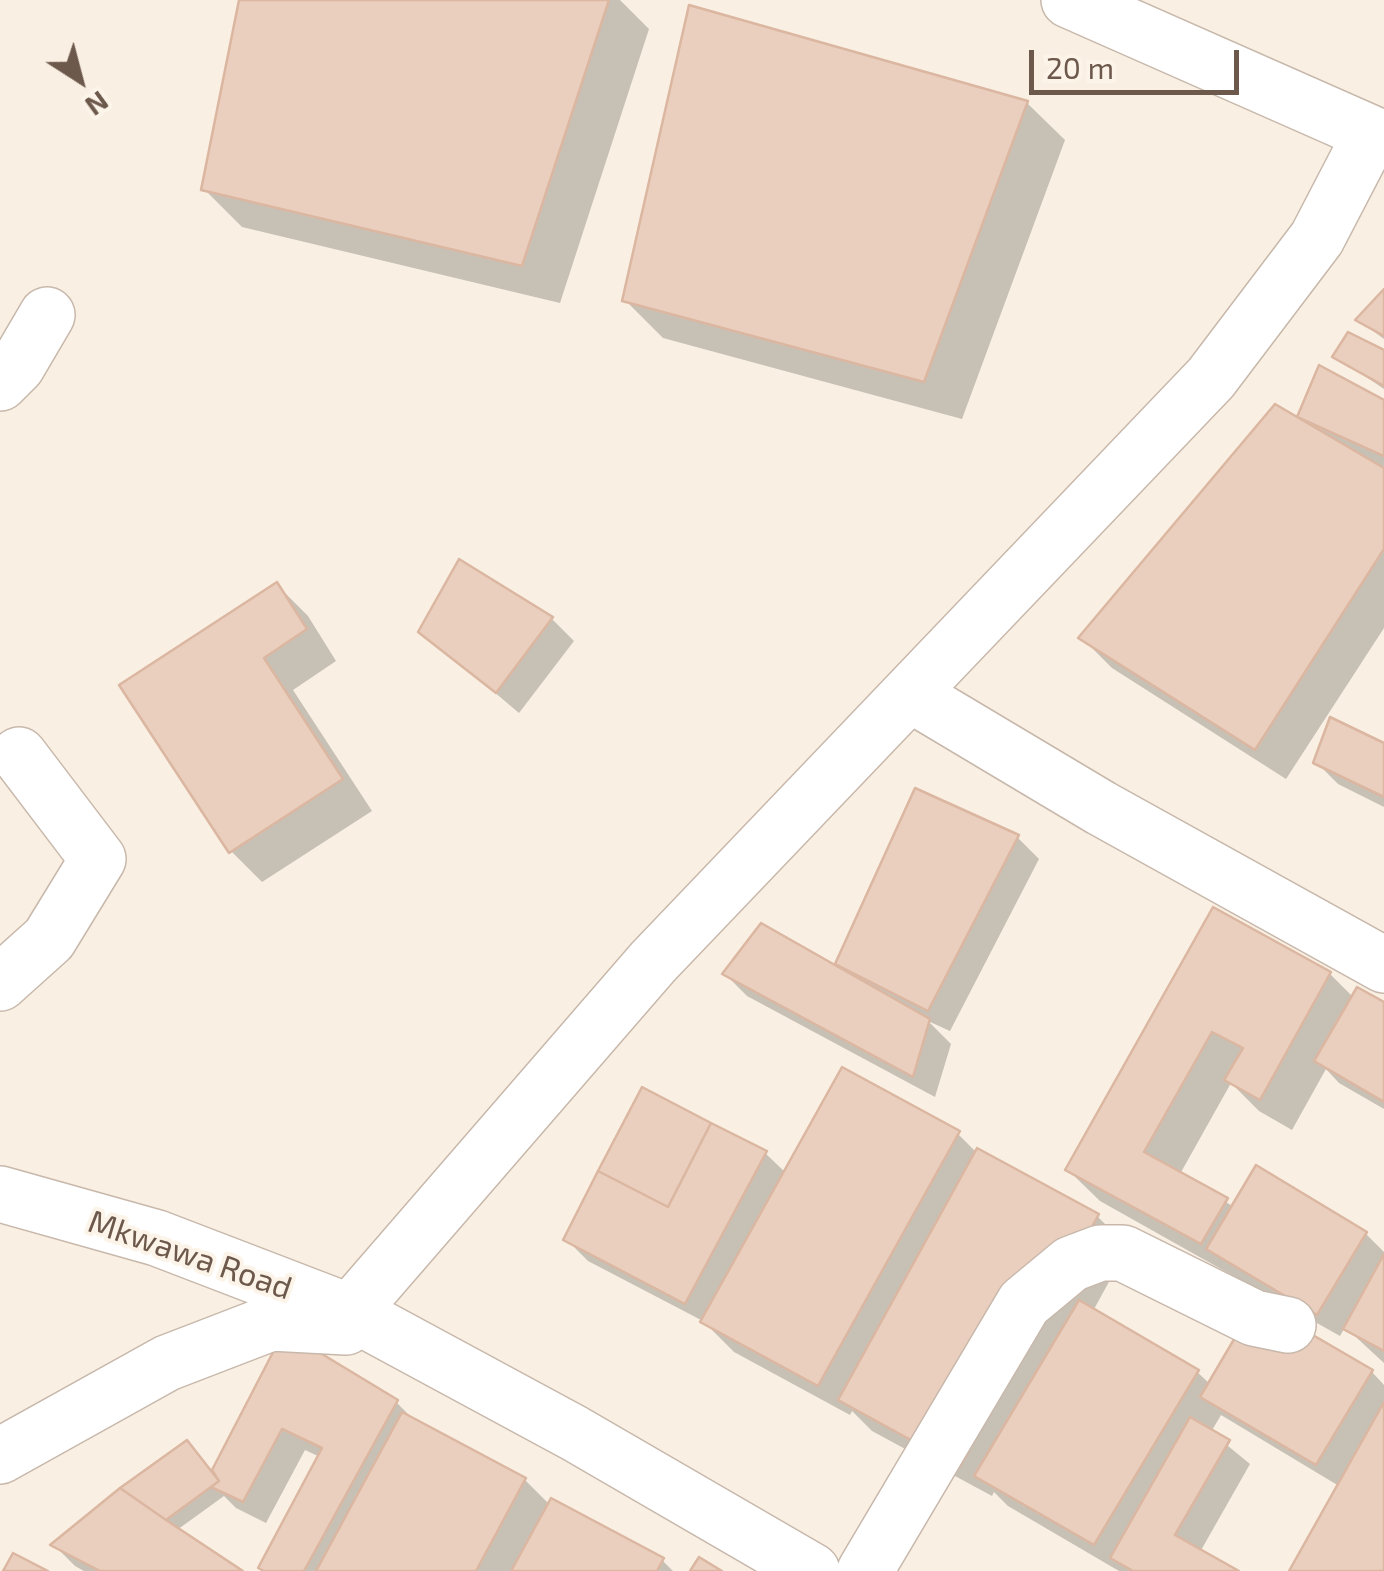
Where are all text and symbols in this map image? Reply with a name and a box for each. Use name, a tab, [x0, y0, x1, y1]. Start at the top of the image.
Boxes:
north arrow	[30, 30, 130, 130]
scale bar	[1034, 30, 1244, 92]
text: 20 m	[1046, 49, 1114, 85]
text: N	[79, 85, 116, 124]
street label: Mkwawa Road	[83, 1202, 297, 1308]

